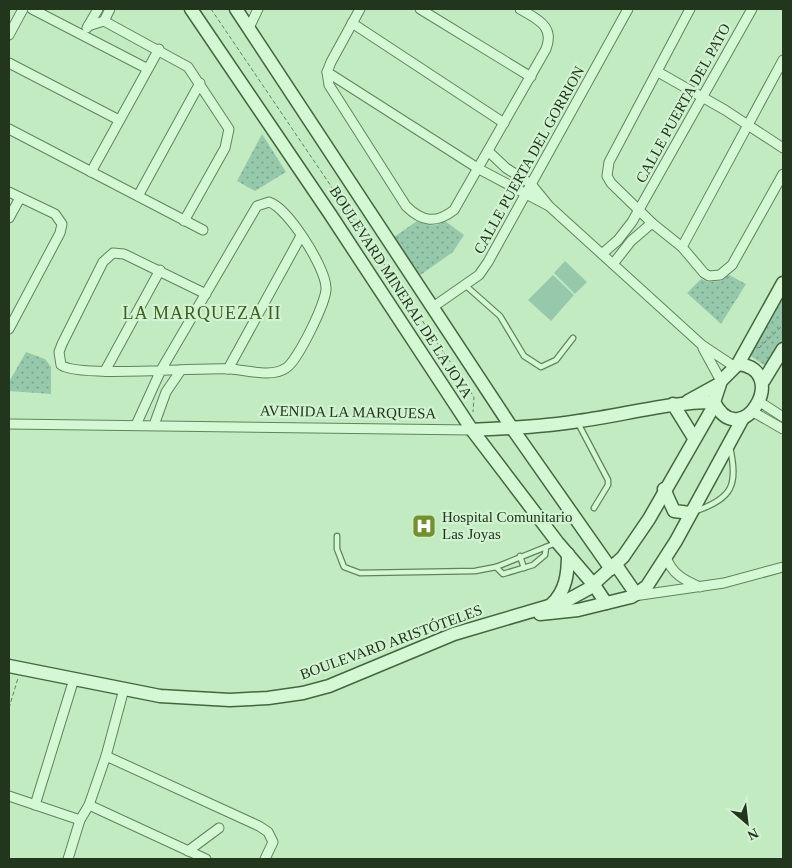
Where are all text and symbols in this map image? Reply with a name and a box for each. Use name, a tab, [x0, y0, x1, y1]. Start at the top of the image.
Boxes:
street label: CALLE PUERTA DEL PATO	[633, 21, 734, 185]
street label: CALLE PUERTA DEL GORRION	[471, 63, 587, 257]
street label: BOULEVARD MINERAL DE LA JOYA	[326, 183, 476, 401]
district label: LA MARQUEZA II	[123, 303, 282, 323]
street label: AVENIDA LA MARQUESA	[260, 402, 436, 422]
place label: Hospital Comunitario Las Joyas	[442, 509, 572, 542]
hospital icon: Hospital Comunitario Las Joyas	[411, 513, 437, 539]
street label: BOULEVARD ARISTÓTELES	[298, 602, 484, 682]
north arrow	[722, 798, 772, 848]
text: N	[745, 825, 761, 843]

